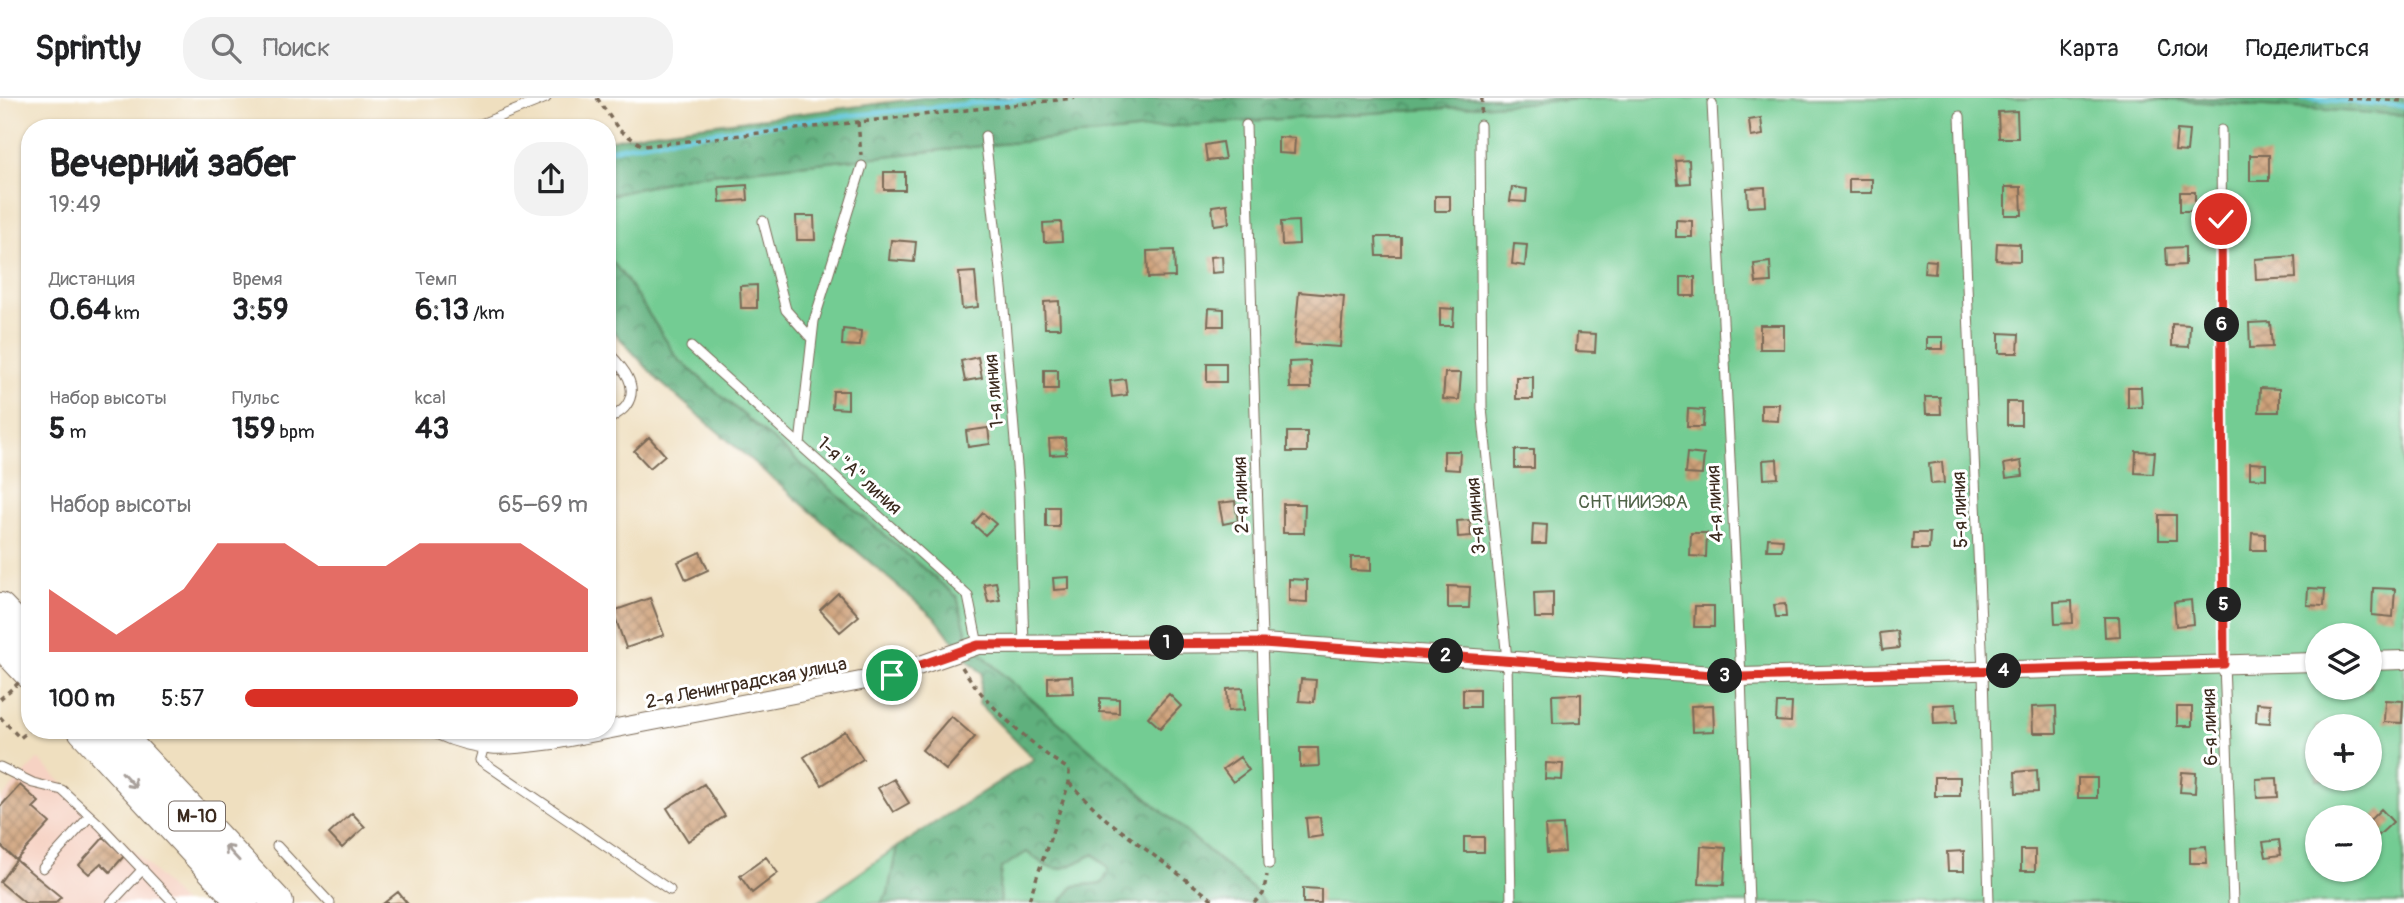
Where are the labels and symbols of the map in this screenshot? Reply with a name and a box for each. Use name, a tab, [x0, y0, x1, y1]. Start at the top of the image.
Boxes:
pin	[2191, 189, 2251, 249]
pin: 6	[2204, 308, 2240, 342]
street label: 1-я линия	[979, 353, 1009, 429]
street label: 1-я "А" линия	[812, 431, 907, 520]
street label: 2-я линия	[1228, 456, 1254, 534]
street label: 4-я линия	[1701, 465, 1729, 543]
street label: 5-я линия	[1947, 471, 1973, 549]
street label: 3-я линия	[1461, 476, 1491, 555]
park label: СНТ НИИЭФА	[1578, 490, 1688, 514]
pin: 5	[2206, 588, 2242, 622]
pin: 1	[1150, 626, 1184, 660]
pin: 2	[1428, 638, 1464, 674]
pin	[862, 645, 922, 705]
street label: 2-я Ленинградская улица	[644, 652, 849, 714]
pin: 4	[1986, 654, 2022, 688]
pin: 3	[1708, 658, 1742, 694]
street label: 6-я линия	[2197, 688, 2223, 766]
one-way arrow	[121, 771, 137, 789]
road number: М-10	[169, 802, 225, 830]
one-way arrow	[223, 845, 240, 862]

